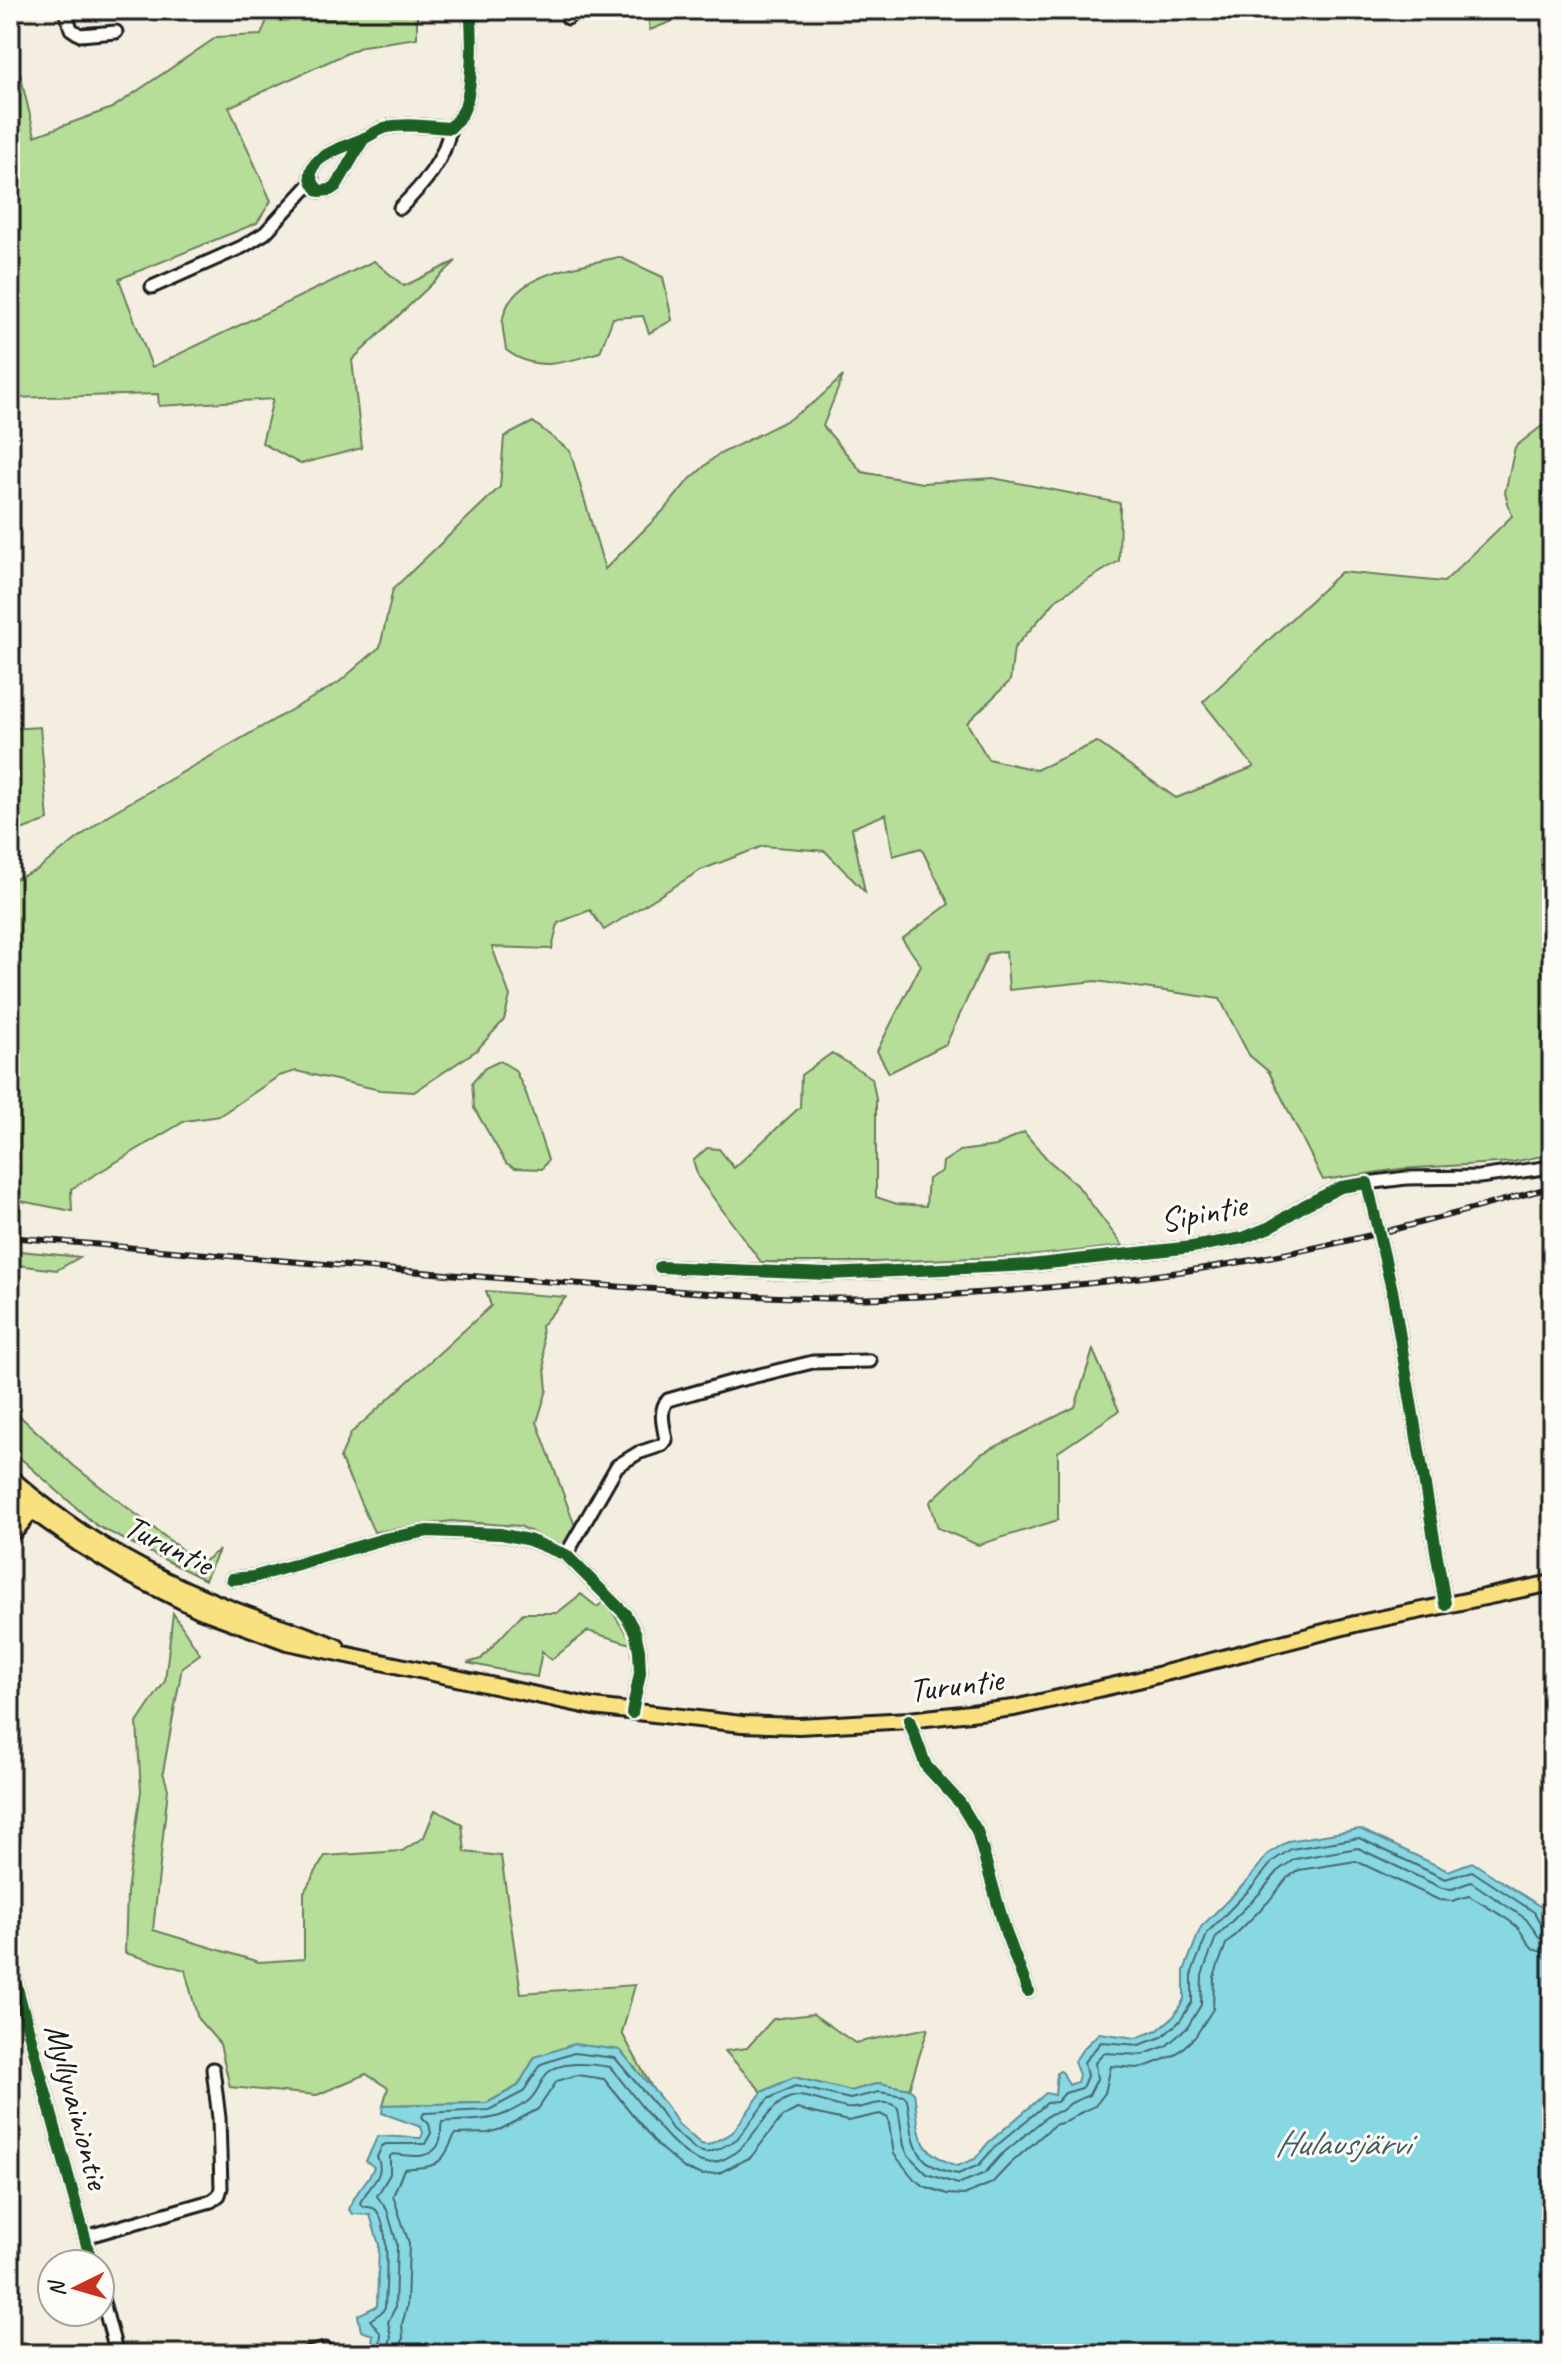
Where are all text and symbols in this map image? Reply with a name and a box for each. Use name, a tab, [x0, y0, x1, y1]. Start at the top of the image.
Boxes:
street label: Sipintie	[1156, 1183, 1253, 1242]
street label: Turuntie	[117, 1504, 223, 1586]
street label: Turuntie	[907, 1657, 1008, 1712]
street label: Myllyvainiontie	[35, 2019, 121, 2195]
water label: Hulausjärvi	[1275, 2120, 1418, 2166]
north arrow	[36, 2248, 116, 2328]
text: N	[42, 2278, 72, 2298]

